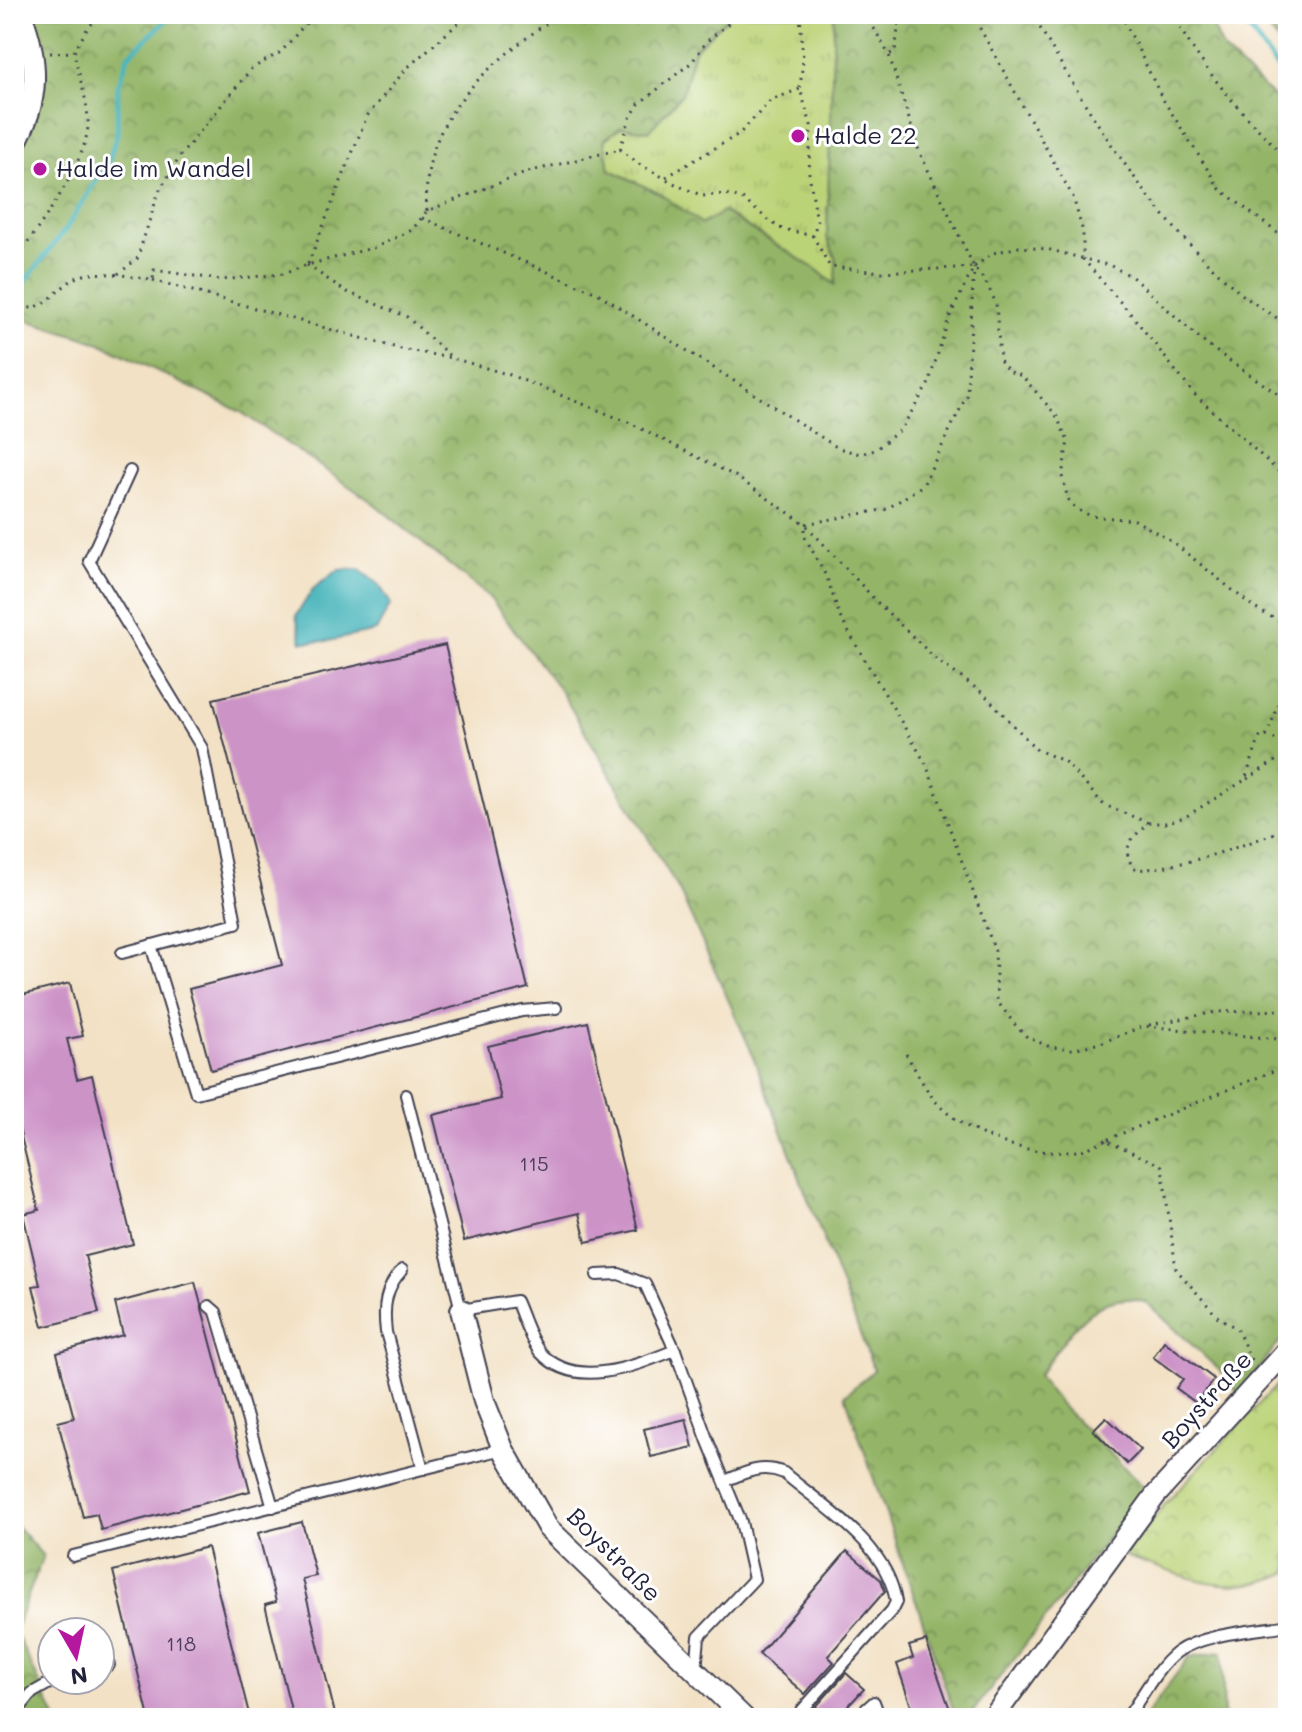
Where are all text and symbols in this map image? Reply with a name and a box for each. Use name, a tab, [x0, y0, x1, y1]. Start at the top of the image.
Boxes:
place label: Halde 22	[814, 119, 917, 150]
marker: Halde 22	[789, 127, 807, 145]
place label: Halde im Wandel	[56, 152, 251, 183]
marker: Halde im Wandel	[31, 160, 49, 178]
house number: 115	[519, 1150, 549, 1176]
street label: Boystraße	[1154, 1344, 1258, 1454]
street label: Boystraße	[561, 1500, 669, 1608]
north arrow	[36, 1616, 116, 1696]
house number: 118	[166, 1630, 196, 1656]
text: N	[69, 1661, 90, 1692]

